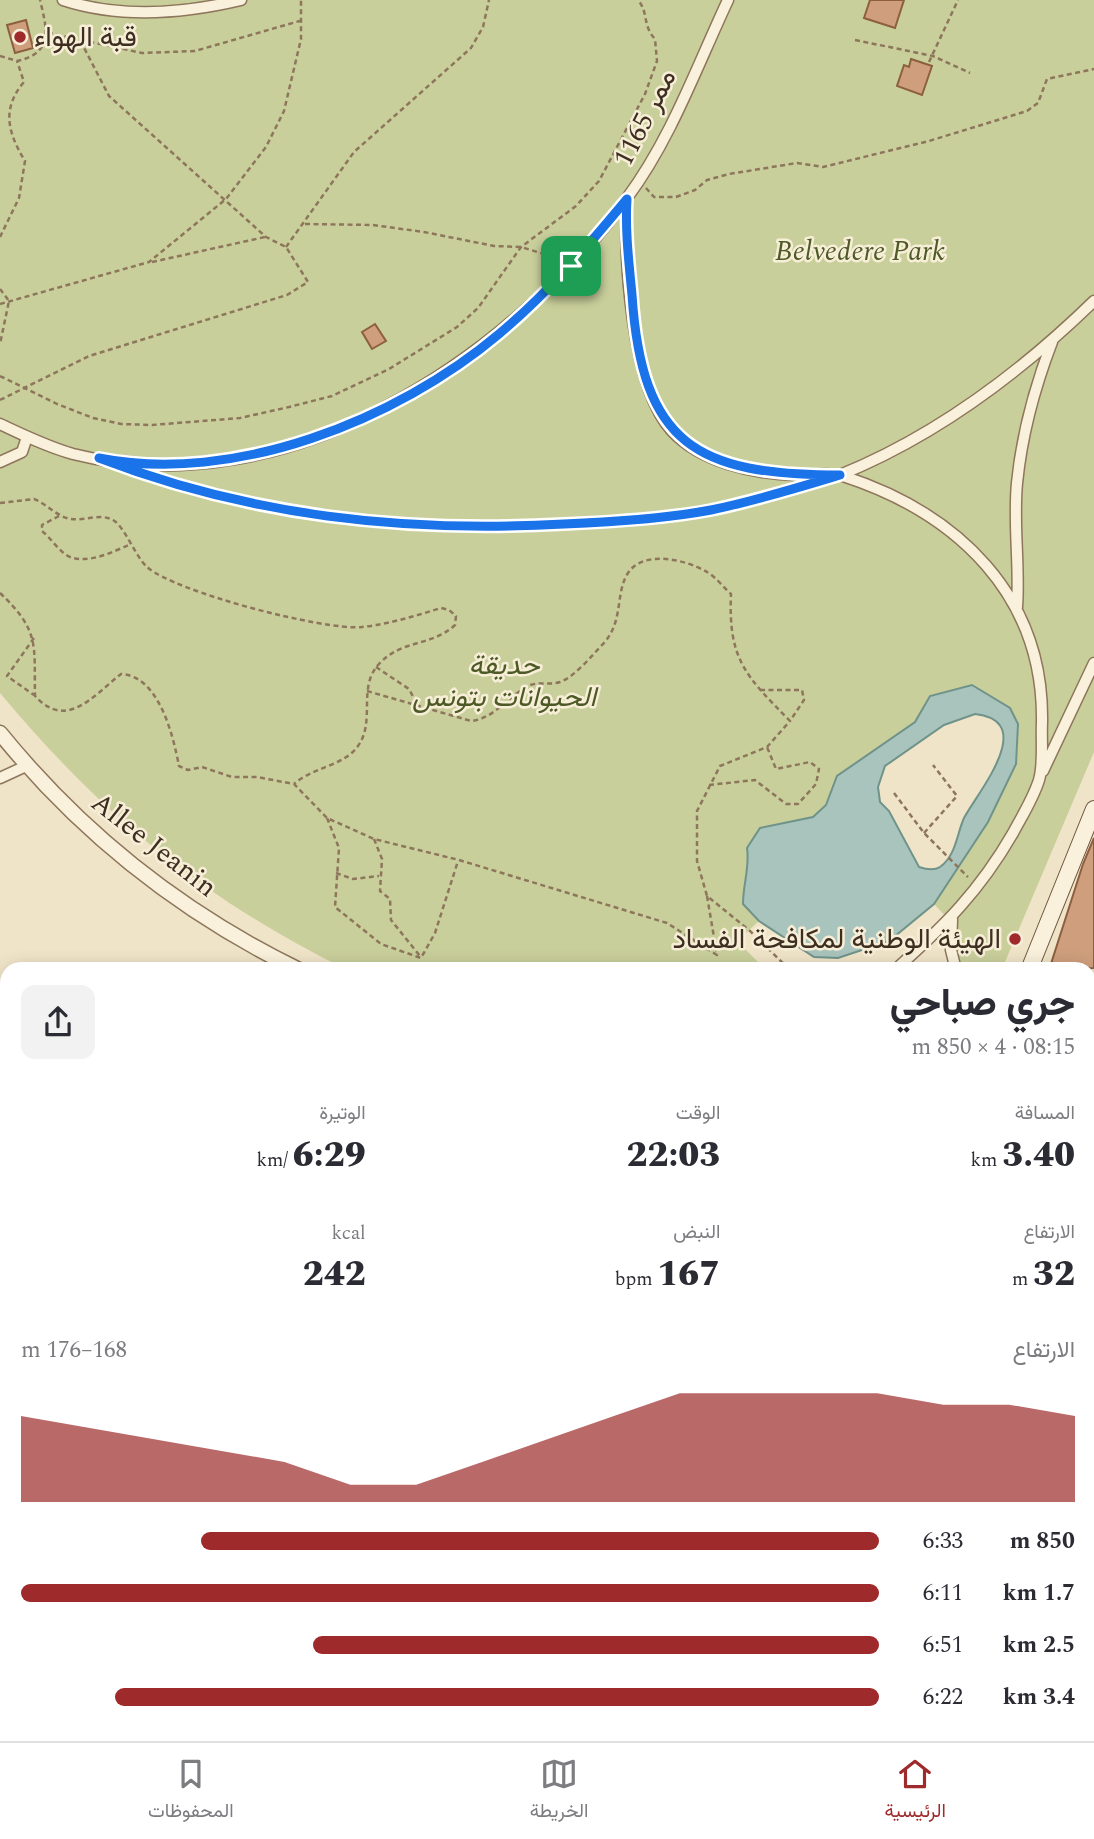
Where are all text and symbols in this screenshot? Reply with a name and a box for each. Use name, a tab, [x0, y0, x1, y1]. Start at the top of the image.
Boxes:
place label: قبة الهواء	[34, 16, 137, 59]
marker: قبة الهواء	[12, 29, 28, 45]
street label: ممر 1165	[602, 62, 688, 174]
park label: Belvedere Park	[775, 230, 945, 273]
pin	[541, 236, 601, 296]
icon: arrive	[552, 247, 590, 285]
park label: حديقة الحيوانات بتونس	[412, 644, 600, 719]
street label: Allee Jeanin	[82, 782, 226, 908]
place label: الهيئة الوطنية لمكافحة الفساد	[672, 918, 1001, 961]
marker: الهيئة الوطنية لمكافحة الفساد	[1007, 931, 1023, 947]
text: جري صباحي	[890, 975, 1075, 1033]
button: share	[21, 985, 95, 1059]
text: 08:15 · 4 × 850 m	[911, 1030, 1075, 1065]
text: الوتيرة	[319, 1099, 366, 1128]
text: الوقت	[676, 1099, 720, 1128]
text: المسافة	[1015, 1099, 1075, 1128]
text: 6:29	[293, 1129, 366, 1182]
text: 22:03	[627, 1129, 720, 1182]
text: 3.40	[1002, 1129, 1075, 1182]
text: /km	[256, 1146, 293, 1175]
text: km	[970, 1146, 1002, 1175]
text: النبض	[673, 1218, 720, 1247]
text: الارتفاع	[1023, 1218, 1075, 1247]
text: kcal	[332, 1219, 366, 1248]
text: 242	[303, 1248, 366, 1301]
text: 167	[657, 1248, 720, 1301]
text: 32	[1033, 1248, 1075, 1301]
text: bpm	[615, 1265, 657, 1294]
text: m	[1012, 1265, 1033, 1294]
text: 168–176 m	[21, 1333, 127, 1368]
text: الارتفاع	[1013, 1333, 1075, 1368]
text: 6:33	[923, 1524, 963, 1559]
text: 850 m	[1010, 1524, 1075, 1559]
text: 6:11	[923, 1576, 963, 1611]
text: 1.7 km	[1003, 1576, 1075, 1611]
text: 6:51	[923, 1628, 963, 1663]
text: 2.5 km	[1003, 1628, 1075, 1663]
text: 6:22	[923, 1680, 963, 1715]
text: 3.4 km	[1003, 1680, 1075, 1715]
tab: المحفوظات	[148, 1755, 234, 1827]
tab: الخريطة	[530, 1755, 588, 1827]
tab: الرئيسية	[885, 1755, 946, 1827]

